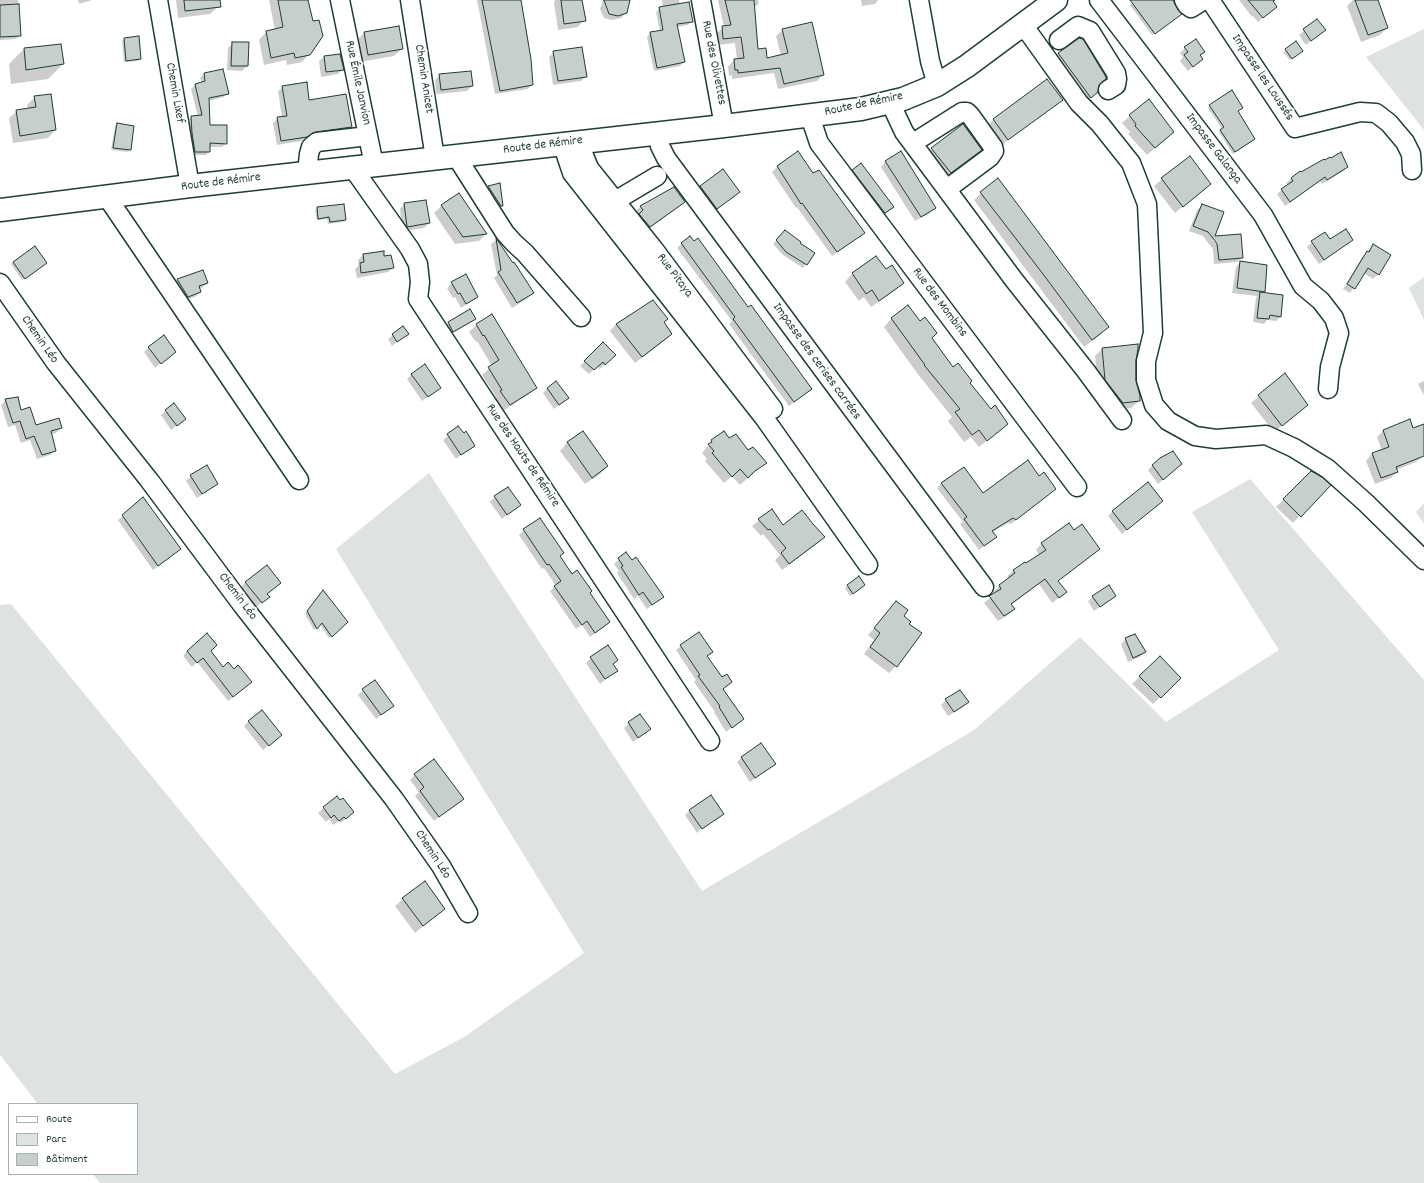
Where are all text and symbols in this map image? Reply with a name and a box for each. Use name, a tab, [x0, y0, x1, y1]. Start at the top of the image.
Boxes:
street label: Rue des Olivettes	[697, 19, 729, 107]
street label: Impasse les Loussés	[1227, 32, 1297, 124]
street label: Rue Émile Janvion	[340, 39, 374, 127]
street label: Chemin Anicet	[410, 43, 436, 115]
street label: Chemin Lixef	[161, 62, 187, 124]
street label: Route de Rémire	[823, 89, 905, 121]
street label: Impasse Galanga	[1181, 111, 1245, 187]
street label: Route de Rémire	[502, 133, 584, 159]
street label: Route de Rémire	[180, 170, 262, 196]
street label: Rue Pitaya	[652, 251, 696, 301]
street label: Rue des Mombins	[908, 265, 970, 341]
street label: Impasse des cerises carrées	[768, 301, 864, 423]
street label: Chemin Léo	[17, 313, 61, 367]
street label: Rue des Hauts de Rémire	[482, 401, 562, 511]
street label: Chemin Léo	[214, 570, 260, 624]
street label: Chemin Léo	[410, 828, 454, 882]
legend	[8, 1103, 138, 1175]
text: Route	[46, 1111, 72, 1128]
text: Parc	[46, 1131, 66, 1148]
text: Bâtiment	[46, 1151, 88, 1168]

